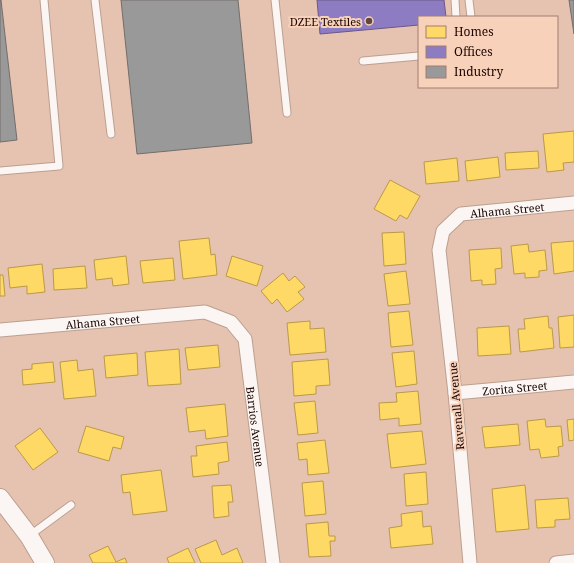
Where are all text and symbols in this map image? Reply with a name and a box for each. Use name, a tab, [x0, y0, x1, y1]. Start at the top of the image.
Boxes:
place label: DZEE Textiles	[290, 14, 361, 29]
marker: DZEE Textiles	[364, 16, 374, 26]
legend	[418, 16, 558, 88]
text: Homes	[454, 23, 494, 40]
text: Offices	[454, 43, 493, 60]
text: Industry	[454, 63, 503, 80]
street label: Alhama Street	[469, 198, 545, 221]
street label: Alhama Street	[65, 310, 141, 332]
street label: Ravenall Avenue	[445, 361, 467, 450]
street label: Zorita Street	[482, 377, 548, 398]
street label: Barrios Avenue	[243, 386, 268, 468]

